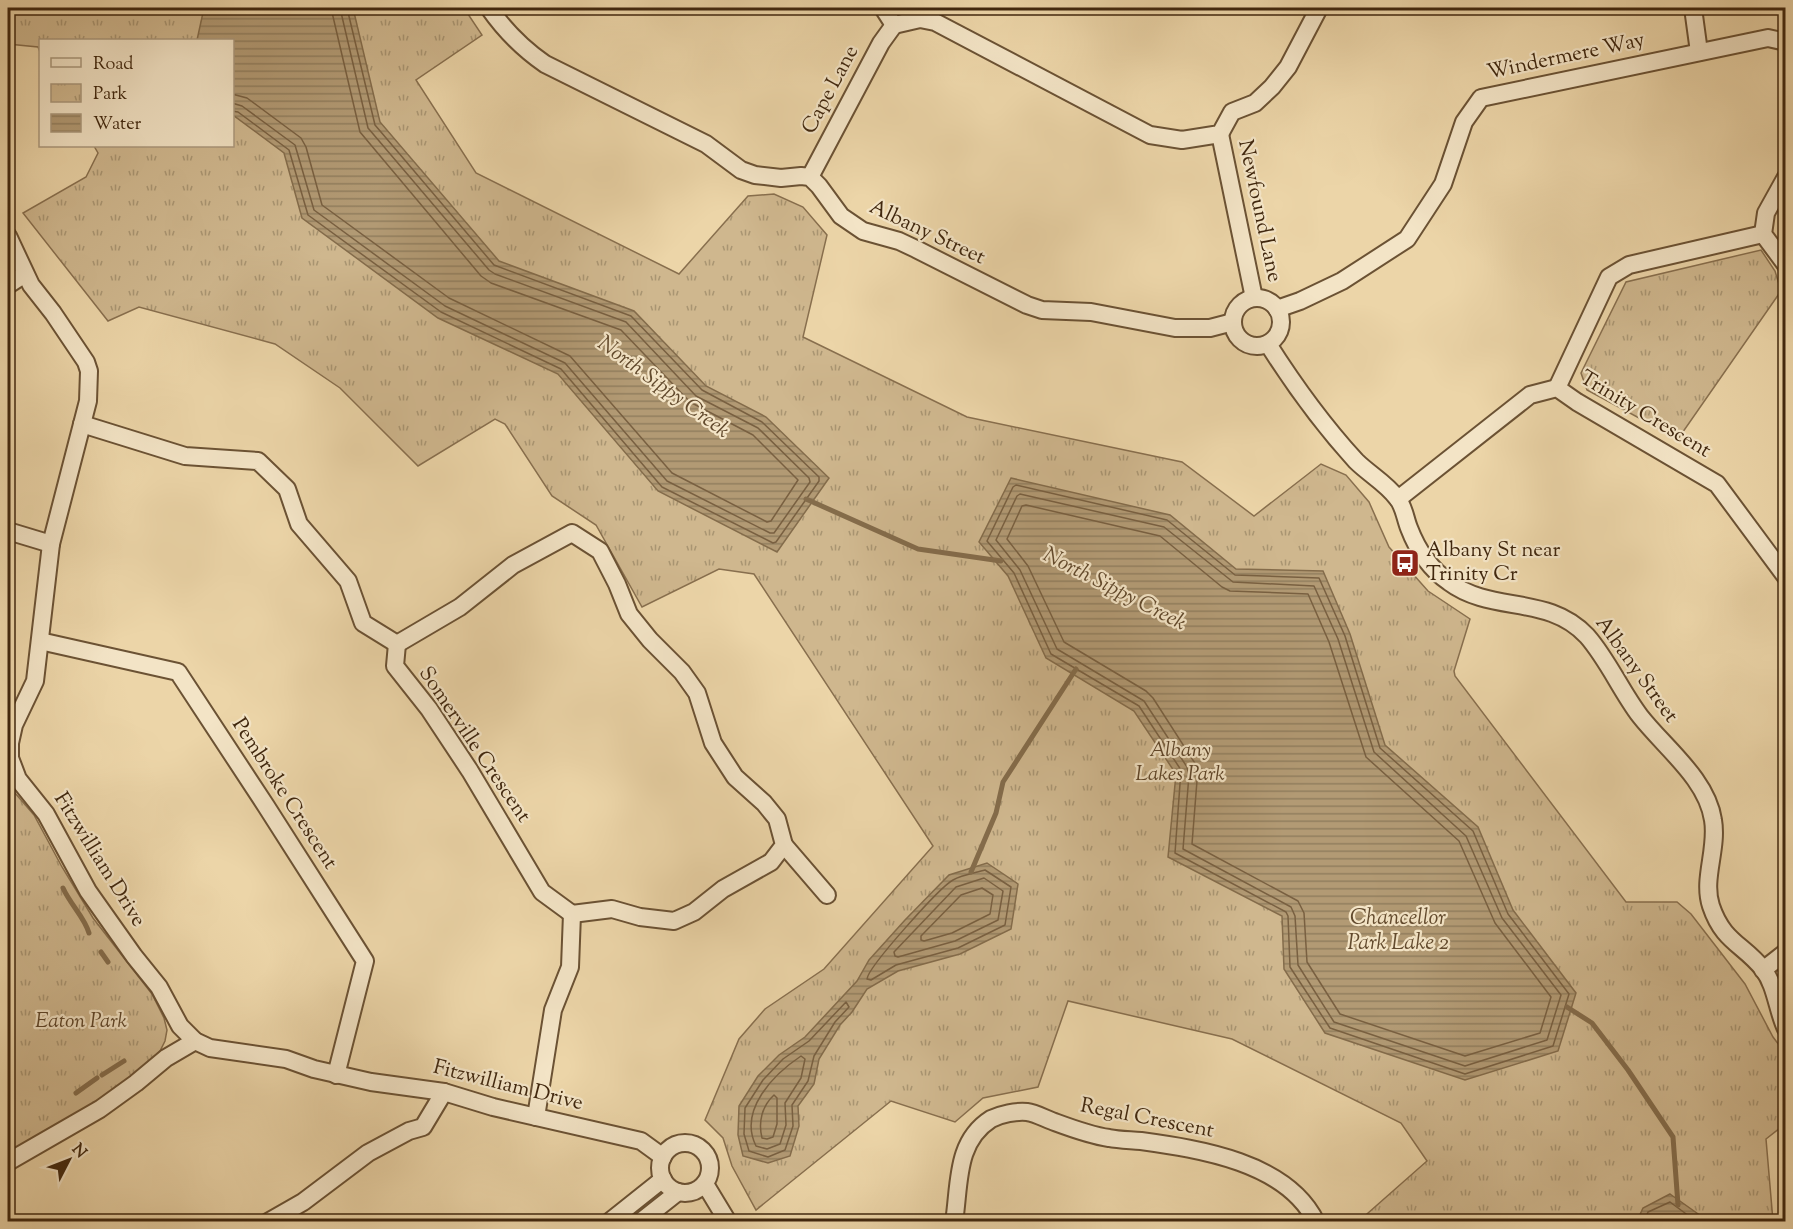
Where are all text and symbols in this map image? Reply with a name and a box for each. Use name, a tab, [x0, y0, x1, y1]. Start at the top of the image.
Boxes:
street label: Windermere Way	[1484, 26, 1648, 88]
legend	[39, 39, 234, 147]
street label: Cape Lane	[795, 40, 867, 140]
text: Road	[93, 52, 133, 78]
text: Park	[93, 82, 128, 108]
text: Water	[93, 112, 142, 138]
street label: Newfound Lane	[1229, 137, 1289, 285]
street label: Albany Street	[864, 193, 990, 273]
water label: North Sippy Creek	[590, 329, 736, 447]
street label: Trinity Crescent	[1574, 364, 1716, 466]
place label: Albany St near Trinity Cr	[1426, 536, 1561, 590]
water label: North Sippy Creek	[1037, 540, 1191, 640]
bus stop icon: Albany St near Trinity Cr	[1389, 547, 1421, 579]
street label: Albany Street	[1587, 611, 1685, 729]
street label: Somerville Crescent	[410, 661, 538, 829]
street label: Pembroke Crescent	[224, 712, 344, 876]
park label: Albany Lakes Park	[1135, 736, 1225, 790]
street label: Fitzwilliam Drive	[46, 787, 152, 933]
water label: Chancellor Park Lake 2	[1347, 903, 1449, 960]
park label: Eaton Park	[35, 1007, 127, 1037]
street label: Fitzwilliam Drive	[430, 1053, 586, 1119]
street label: Regal Crescent	[1078, 1091, 1216, 1147]
north arrow	[39, 1130, 99, 1190]
text: N	[65, 1139, 91, 1164]

